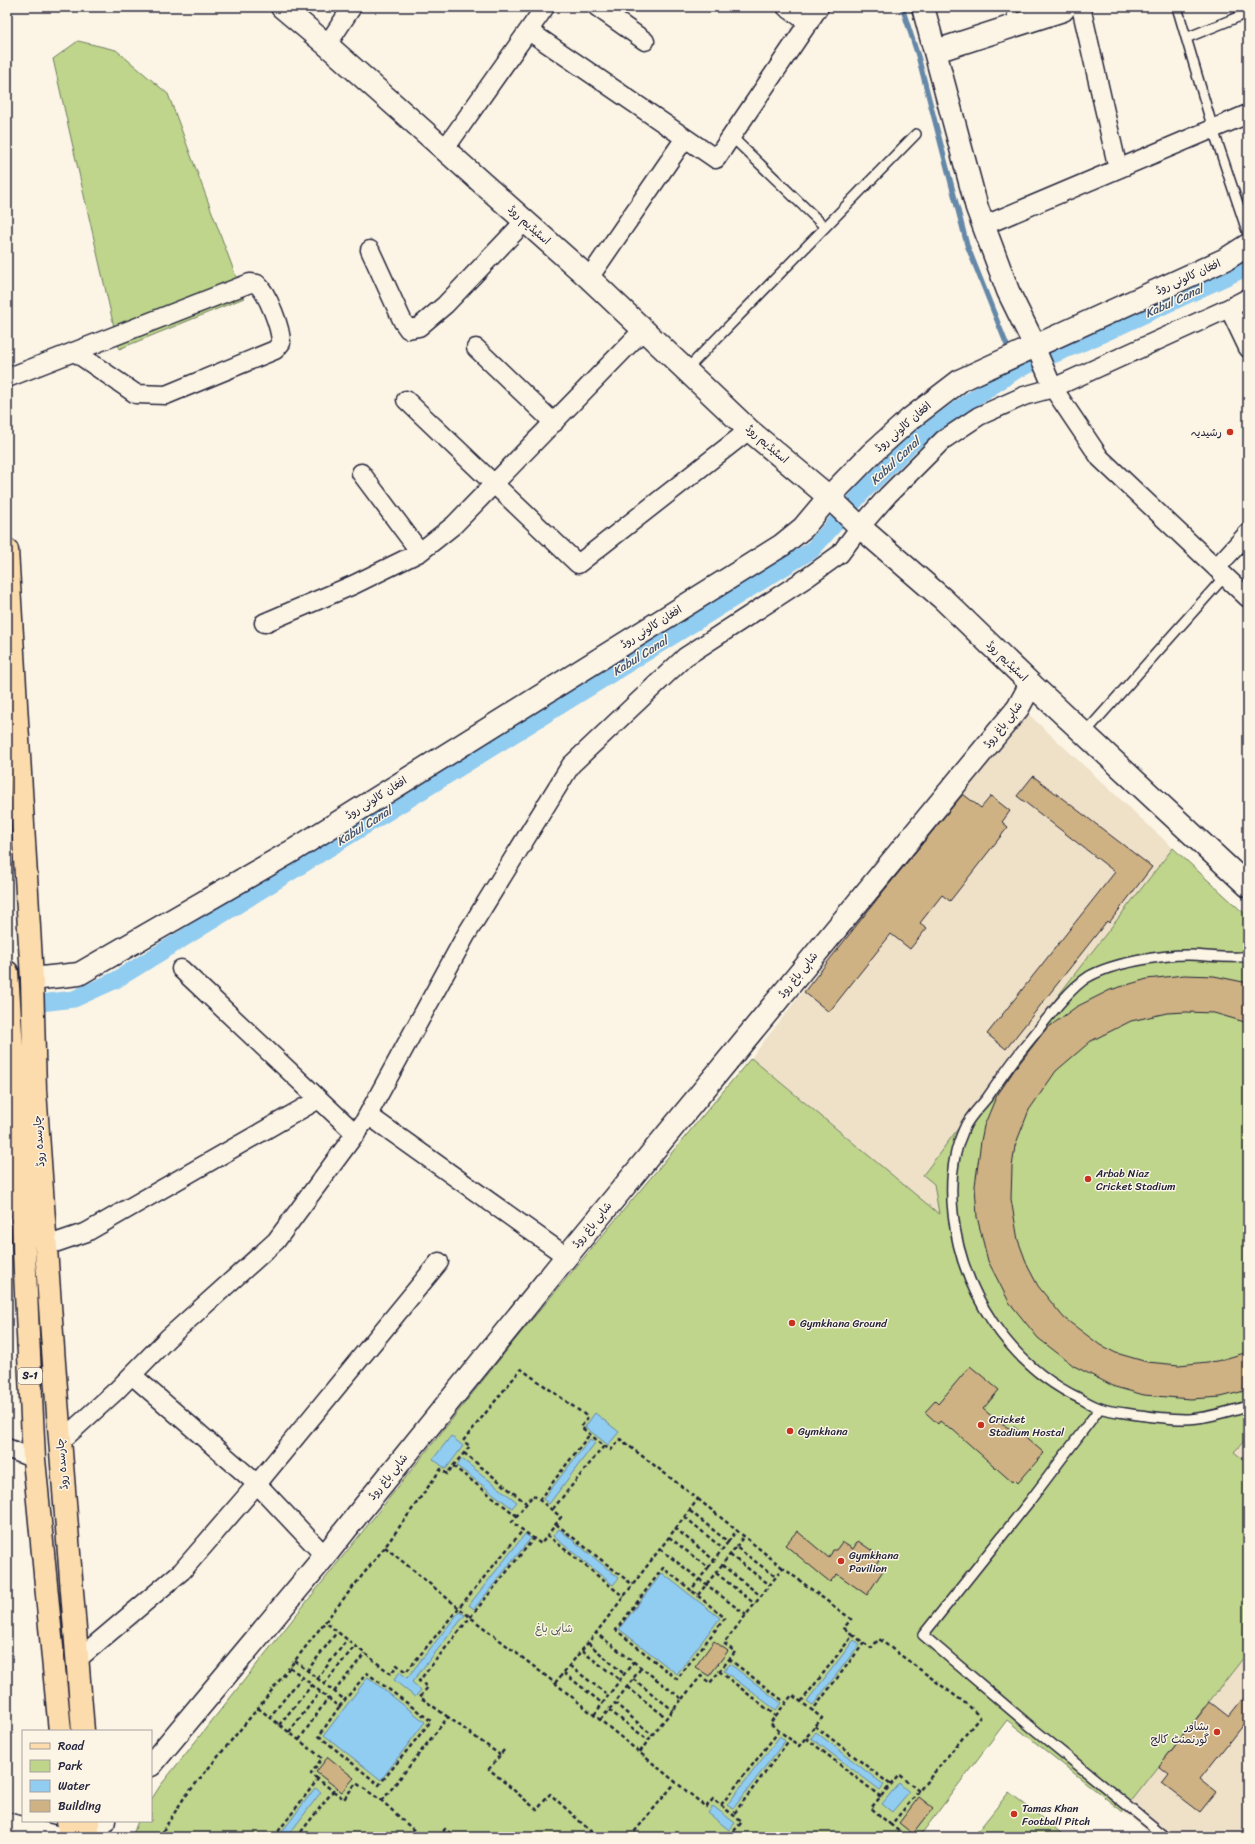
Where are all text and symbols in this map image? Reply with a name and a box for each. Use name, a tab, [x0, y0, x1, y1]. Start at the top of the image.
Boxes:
street label: اسٹیڈیم روڈ	[503, 200, 555, 250]
street label: افغان کالونی روڈ	[1152, 254, 1224, 300]
water label: Kabul Canal	[1141, 277, 1209, 324]
street label: افغان کالونی روڈ	[870, 397, 936, 457]
street label: اسٹیڈیم روڈ	[741, 420, 793, 468]
place label: رشیدیہ	[1191, 423, 1222, 442]
marker: رشیدیہ	[1225, 427, 1235, 437]
water label: Kabul Canal	[865, 430, 927, 490]
street label: افغان کالونی روڈ	[616, 600, 686, 654]
water label: Kabul Canal	[608, 629, 674, 682]
street label: اسٹیڈیم روڈ	[982, 636, 1032, 686]
street label: شاہی باغ روڈ	[978, 697, 1028, 753]
street label: افغان کالونی روڈ	[341, 771, 411, 825]
water label: Kabul Canal	[332, 799, 398, 852]
street label: شاہی باغ روڈ	[773, 947, 823, 1003]
street label: چارسدہ روڈ	[28, 1114, 50, 1168]
place label: Arbab Niaz Cricket Stadium	[1095, 1164, 1176, 1196]
marker: Arbab Niaz Cricket Stadium	[1083, 1174, 1093, 1184]
street label: شاہی باغ روڈ	[567, 1197, 617, 1253]
place label: Gymkhana Ground	[800, 1314, 888, 1333]
marker: Gymkhana Ground	[787, 1318, 797, 1328]
road number: S-1	[18, 1368, 42, 1384]
place label: Cricket Stadium Hostal	[989, 1410, 1065, 1442]
marker: Cricket Stadium Hostal	[976, 1420, 986, 1430]
place label: Gymkhana	[798, 1422, 848, 1441]
marker: Gymkhana	[785, 1426, 795, 1436]
street label: چارسدہ روڈ	[50, 1437, 74, 1491]
street label: شاہی باغ روڈ	[363, 1449, 413, 1505]
place label: Gymkhana Pavilion	[849, 1546, 899, 1578]
marker: Gymkhana Pavilion	[836, 1556, 846, 1566]
park label: شاہی باغ	[535, 1619, 573, 1638]
place label: پشاور گورنمنٹ کالج	[1151, 1717, 1209, 1749]
marker: پشاور گورنمنٹ کالج	[1212, 1727, 1222, 1737]
legend	[22, 1730, 152, 1822]
text: Road	[58, 1735, 85, 1757]
text: Park	[58, 1755, 83, 1777]
text: Water	[58, 1775, 91, 1797]
text: Building	[58, 1795, 101, 1817]
place label: Tamas Khan Football Pitch	[1022, 1799, 1091, 1831]
marker: Tamas Khan Football Pitch	[1009, 1809, 1019, 1819]

